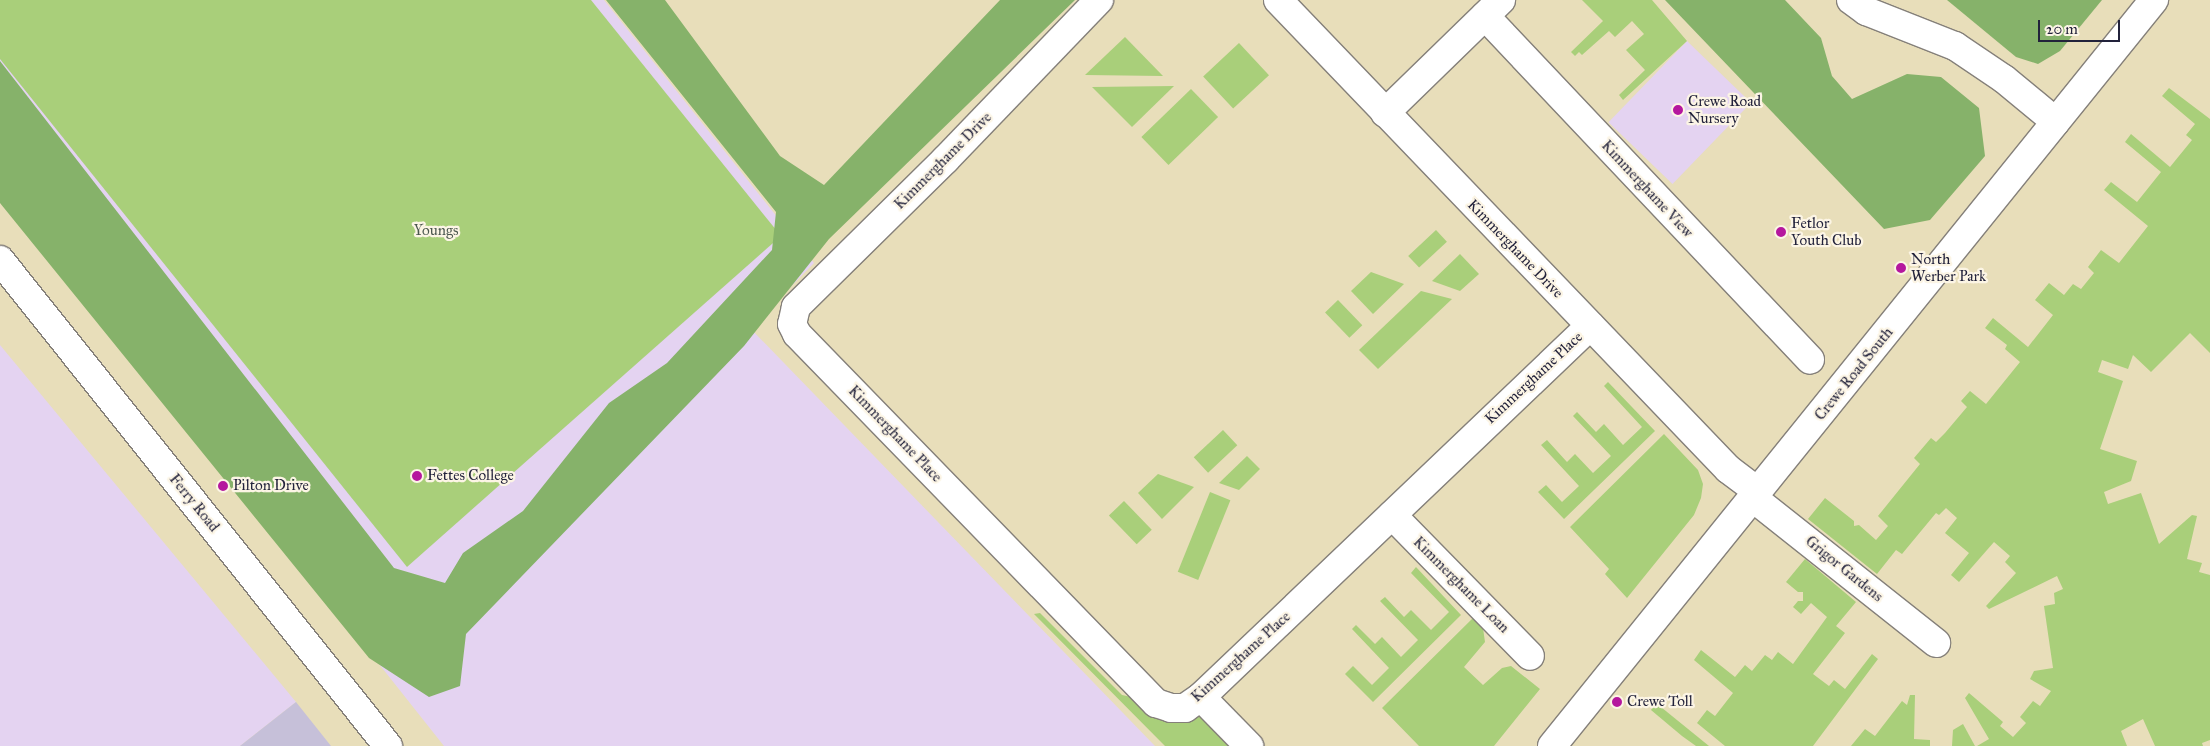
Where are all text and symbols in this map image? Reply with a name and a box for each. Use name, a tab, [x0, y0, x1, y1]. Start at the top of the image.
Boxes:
scale bar	[2040, 10, 2122, 42]
text: 20 m	[2046, 20, 2078, 38]
place label: Crewe Road Nursery	[1688, 92, 1761, 127]
marker: Crewe Road Nursery	[1672, 104, 1684, 116]
street label: Kimmerghame Drive	[891, 109, 995, 213]
street label: Kimmerghame View	[1597, 137, 1697, 241]
street label: Kimmerghame Drive	[1463, 196, 1567, 302]
place label: Fetlor Youth Club	[1791, 214, 1862, 249]
park label: Youngs	[414, 222, 458, 240]
marker: Fetlor Youth Club	[1775, 226, 1787, 238]
place label: North Werber Park	[1911, 250, 1986, 285]
marker: North Werber Park	[1895, 262, 1907, 274]
street label: Crewe Road South	[1811, 324, 1897, 424]
street label: Kimmerghame Place	[1481, 328, 1587, 428]
street label: Kimmerghame Place	[844, 382, 946, 486]
place label: Fettes College	[427, 467, 514, 485]
street label: Ferry Road	[165, 470, 223, 536]
marker: Fettes College	[411, 470, 423, 482]
place label: Pilton Drive	[233, 477, 309, 495]
marker: Pilton Drive	[217, 480, 229, 492]
street label: Grigor Gardens	[1802, 532, 1886, 606]
street label: Kimmerghame Loan	[1409, 533, 1513, 637]
street label: Kimmerghame Place	[1188, 608, 1294, 706]
place label: Crewe Toll	[1627, 693, 1693, 711]
marker: Crewe Toll	[1611, 696, 1623, 708]

